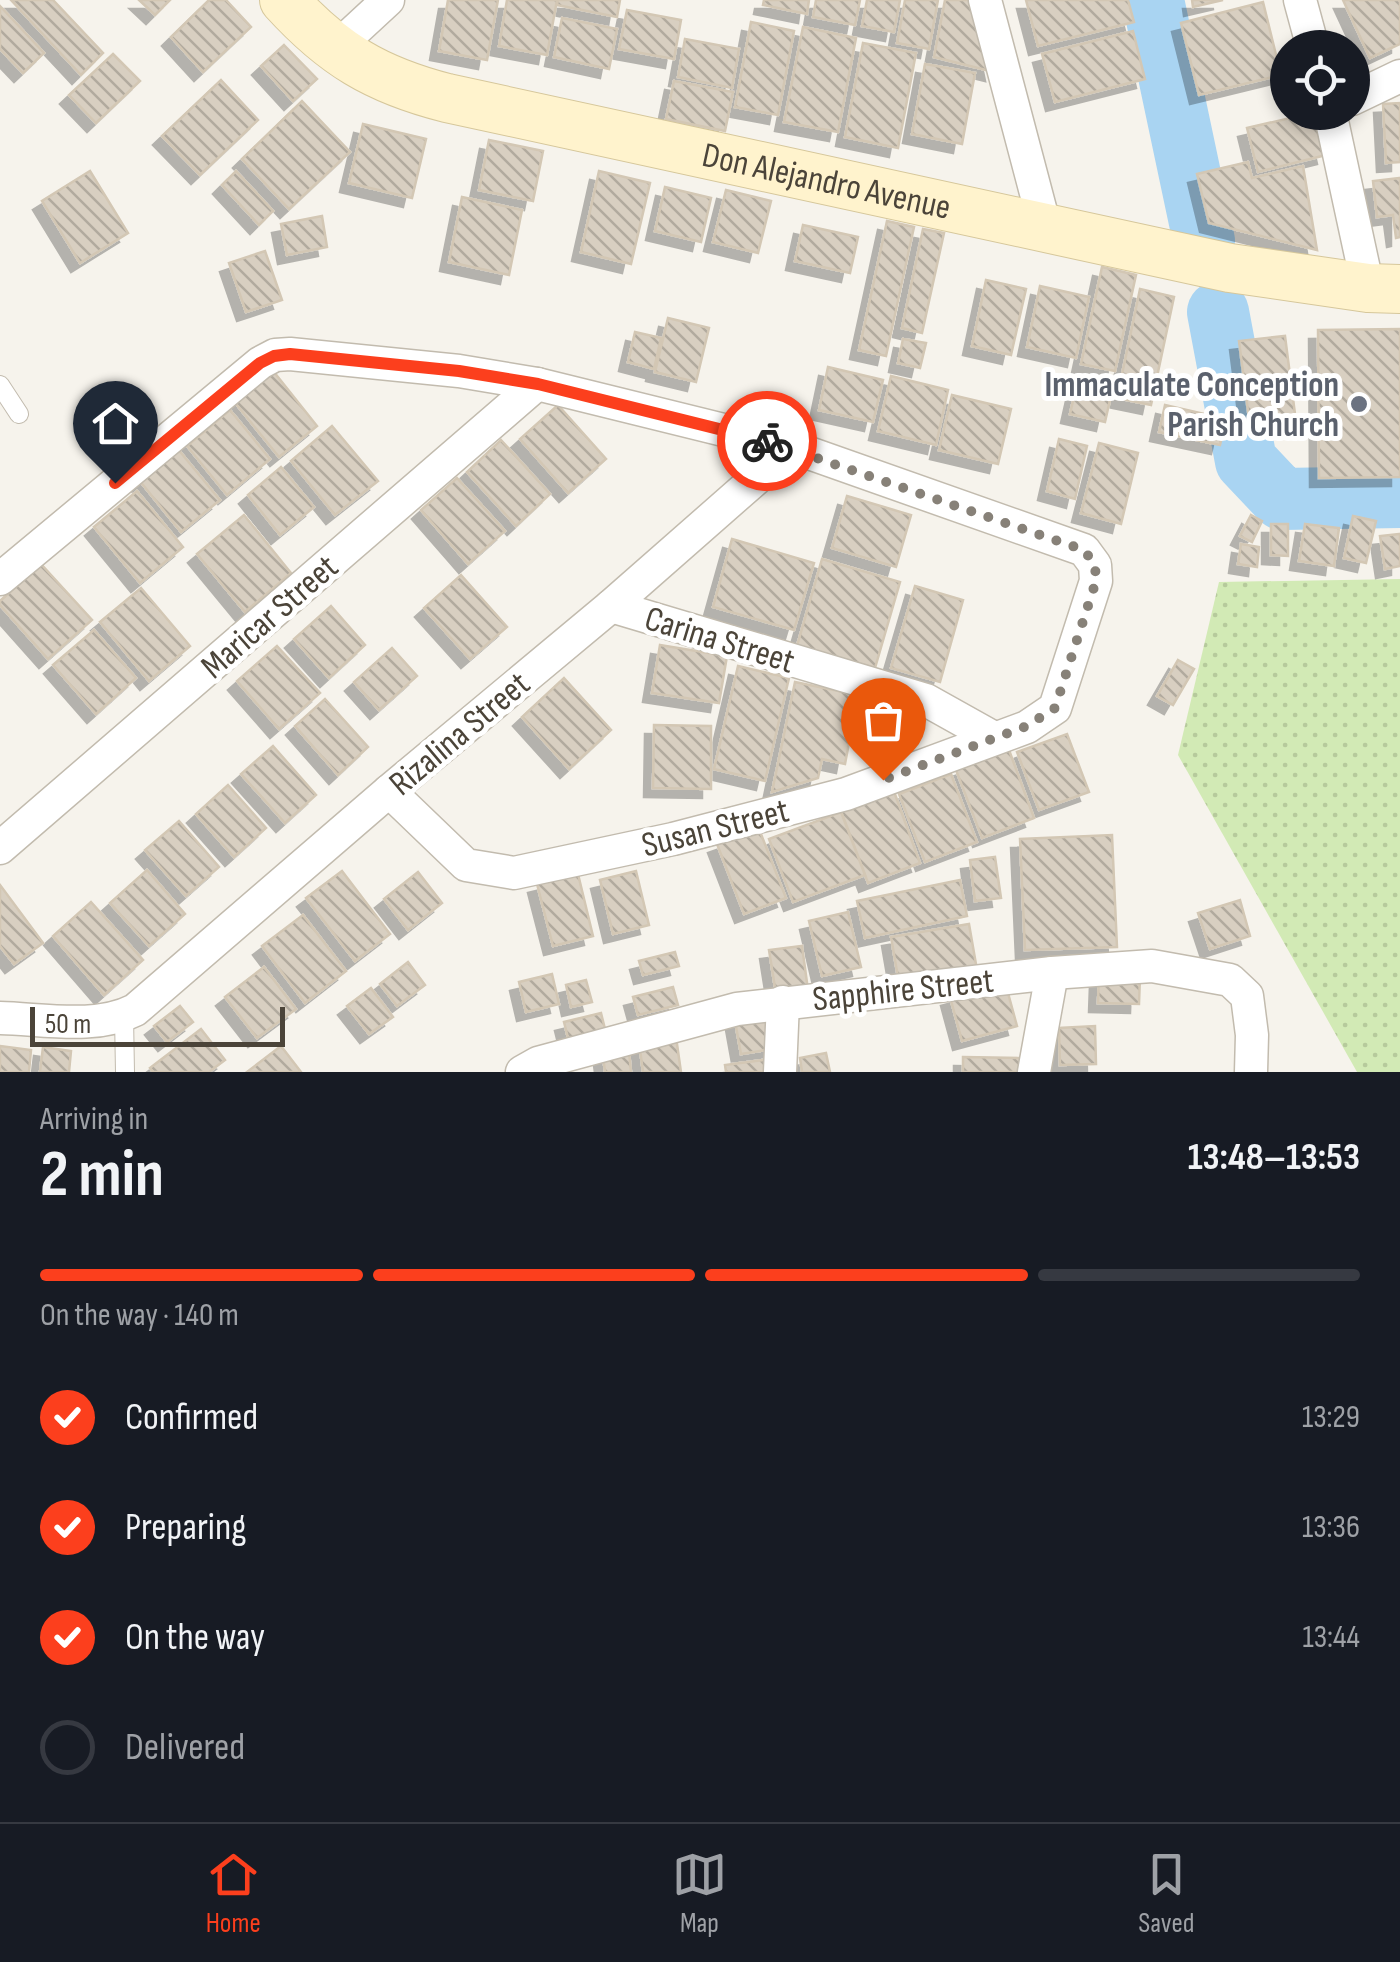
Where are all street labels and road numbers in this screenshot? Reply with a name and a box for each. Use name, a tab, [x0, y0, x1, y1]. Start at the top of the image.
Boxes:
street label: Don Alejandro Avenue	[698, 134, 955, 230]
street label: Maricar Street	[193, 546, 347, 688]
street label: Carina Street	[640, 597, 800, 684]
street label: Rizalina Street	[381, 663, 539, 805]
street label: Susan Street	[637, 789, 793, 867]
street label: Sapphire Street	[810, 960, 996, 1021]

